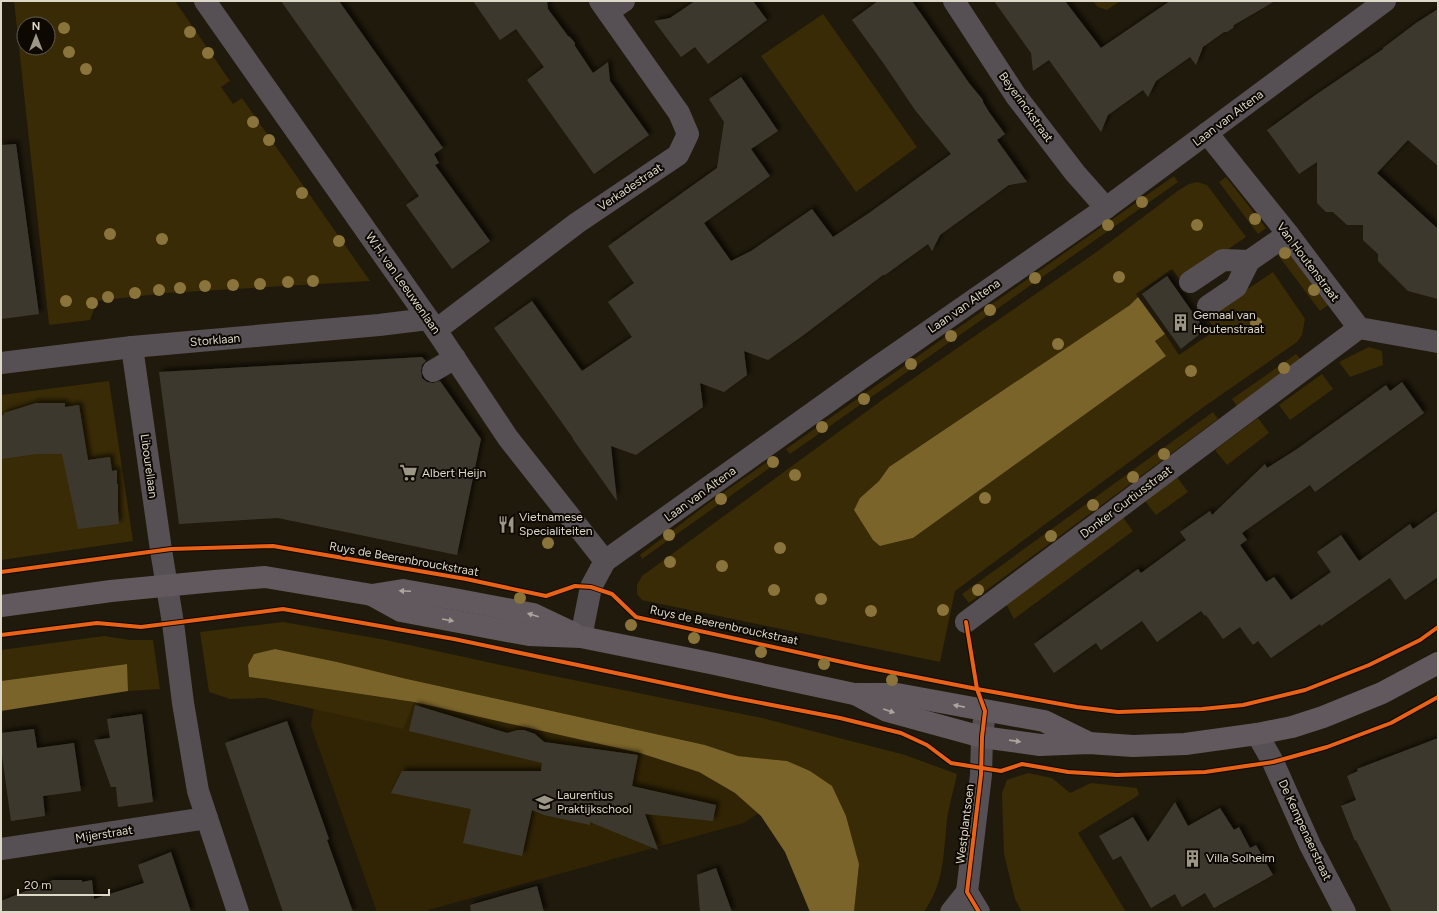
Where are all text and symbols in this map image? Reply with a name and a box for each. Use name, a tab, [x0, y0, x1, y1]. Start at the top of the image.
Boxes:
north arrow	[16, 16, 56, 56]
text: N	[32, 20, 40, 33]
street label: Beyerinckstraat	[996, 69, 1056, 145]
street label: Laan van Altena	[1190, 87, 1266, 149]
street label: Verkadestraat	[595, 160, 665, 214]
street label: Van Houtenstraat	[1274, 220, 1342, 305]
street label: W.H. van Leeuwenlaan	[363, 230, 443, 337]
street label: Laan van Altena	[925, 276, 1003, 336]
place label: Gemaal van Houtenstraat	[1193, 308, 1265, 336]
building icon: Gemaal van Houtenstraat	[1170, 312, 1190, 332]
street label: Storklaan	[189, 331, 241, 349]
street label: Libourellaan	[138, 433, 160, 499]
supermarket icon: Albert Heijn	[399, 463, 419, 483]
street label: Laan van Altena	[662, 463, 738, 525]
street label: Donker Curtiusstraat	[1077, 463, 1175, 541]
place label: Albert Heijn	[422, 466, 486, 480]
place label: Vietnamese Specialiteiten	[519, 510, 593, 538]
restaurant icon: Vietnamese Specialiteiten	[496, 514, 516, 534]
street label: Ruys de Beerenbrouckstraat	[328, 539, 480, 579]
one-way arrow	[399, 588, 411, 595]
street label: Ruys de Beerenbrouckstraat	[649, 602, 800, 648]
one-way arrow	[526, 612, 538, 618]
one-way arrow	[442, 617, 454, 623]
one-way arrow	[953, 702, 965, 708]
one-way arrow	[884, 708, 896, 714]
one-way arrow	[1009, 738, 1021, 745]
street label: De Kempenaerstraat	[1275, 777, 1335, 883]
street label: Westplantsoen	[953, 783, 977, 865]
place label: Laurentius Praktijkschool	[557, 788, 632, 816]
school or university icon: Laurentius Praktijkschool	[534, 792, 554, 812]
street label: Mijerstraat	[74, 822, 134, 845]
building icon: Villa Solheim	[1183, 848, 1203, 868]
place label: Villa Solheim	[1206, 851, 1275, 865]
scale bar	[18, 871, 109, 897]
text: 20 m	[24, 878, 52, 892]

